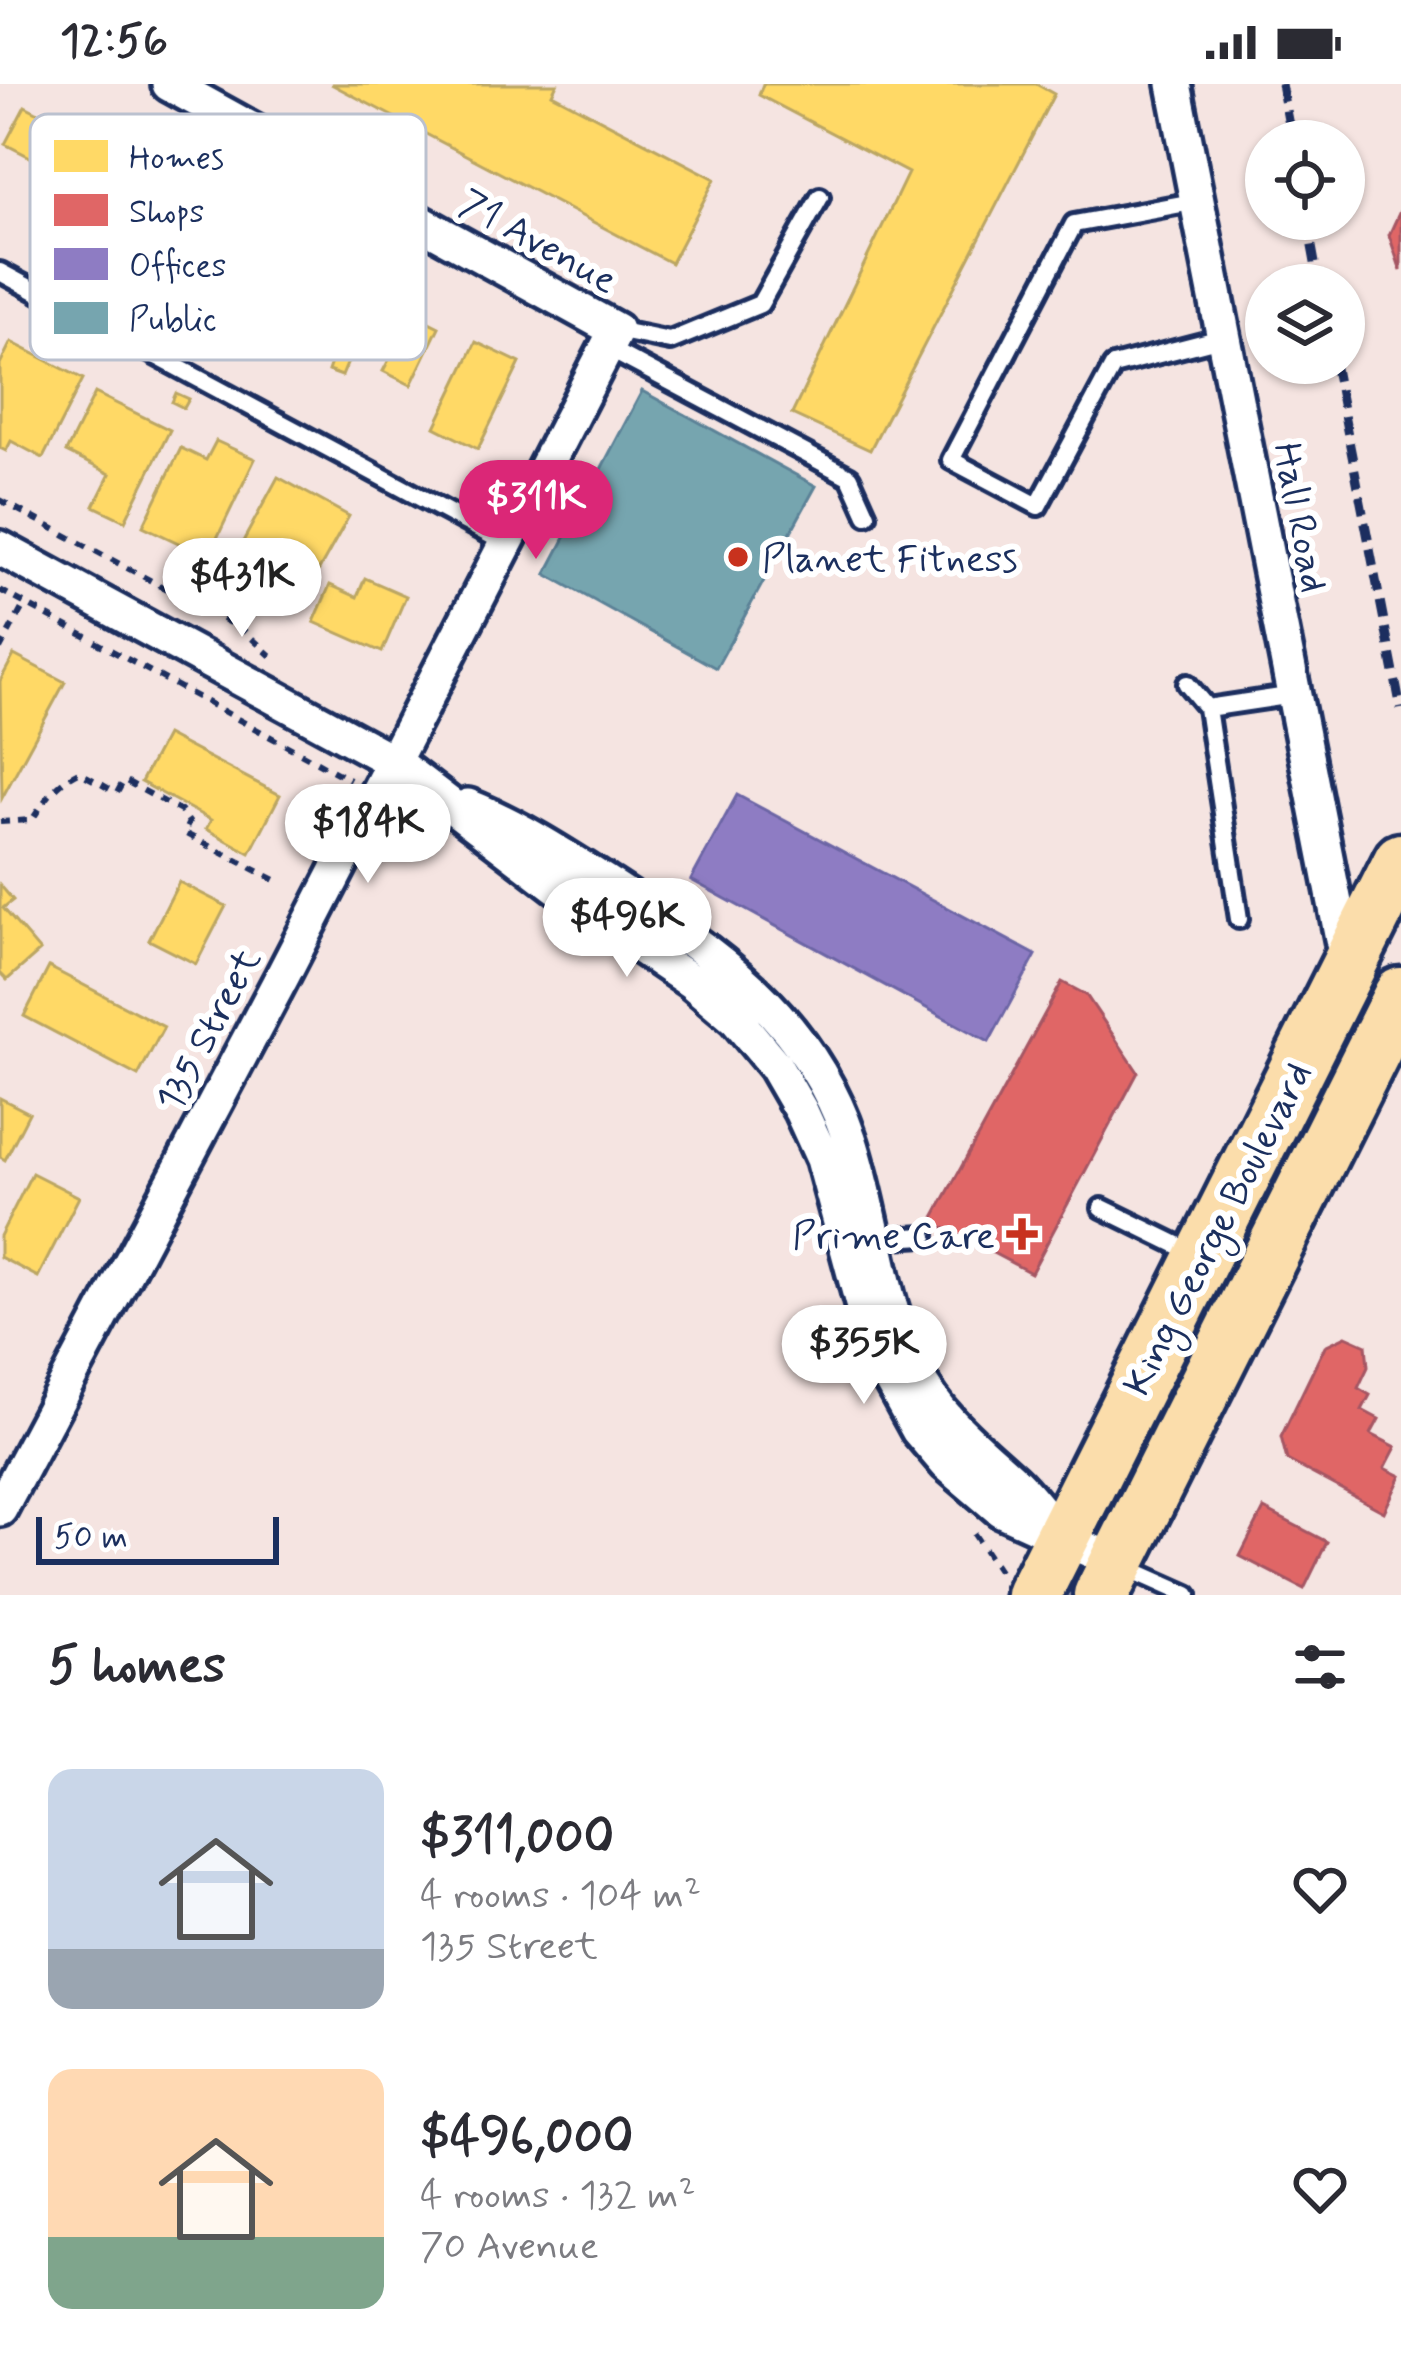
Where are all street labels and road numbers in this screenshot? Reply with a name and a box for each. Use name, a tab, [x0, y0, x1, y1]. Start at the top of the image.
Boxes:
street label: 71 Avenue	[449, 179, 625, 307]
street label: Hall Road	[1259, 438, 1338, 597]
street label: 135 Street	[146, 940, 274, 1121]
street label: King George Boulevard	[1113, 1054, 1328, 1406]

